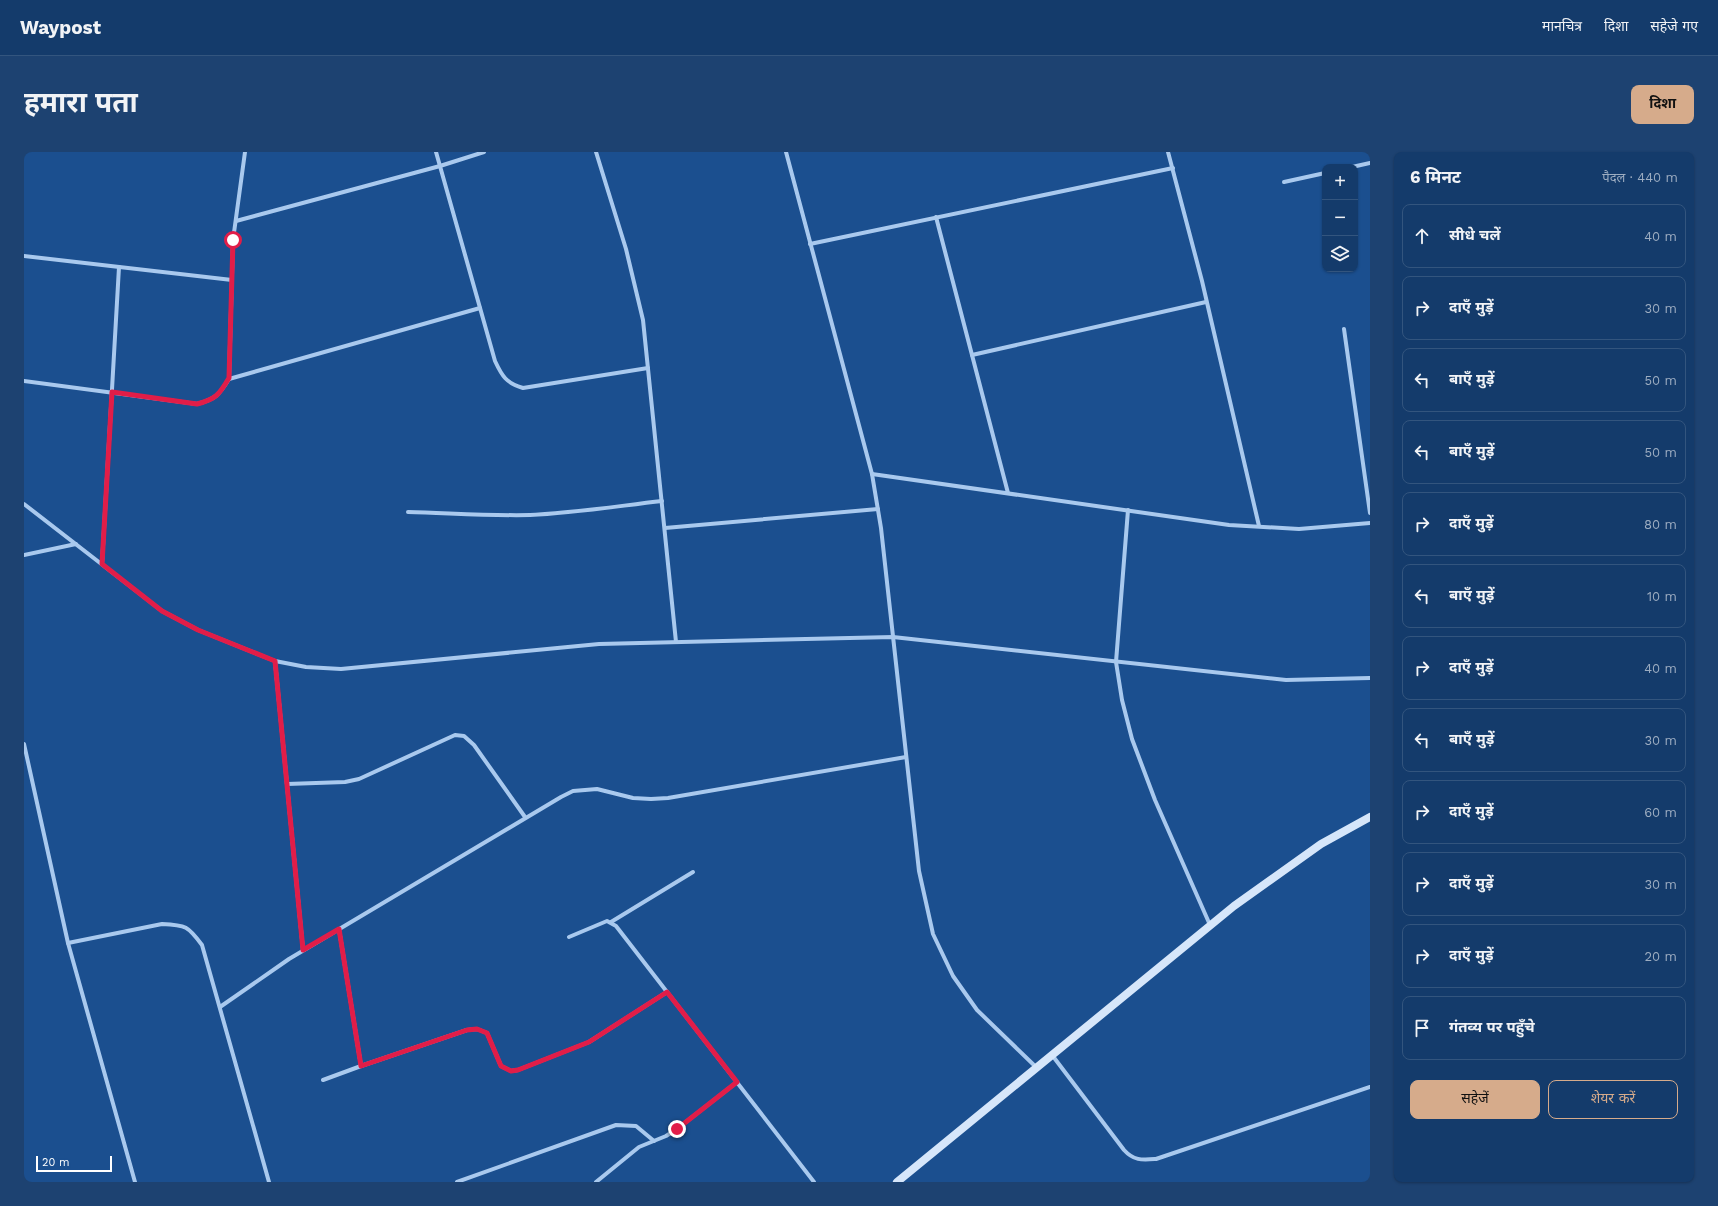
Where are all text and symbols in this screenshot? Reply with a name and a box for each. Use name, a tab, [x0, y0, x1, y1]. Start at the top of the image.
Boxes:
text: Waypost	[20, 16, 101, 39]
text: मानचित्र	[1542, 18, 1582, 34]
text: दिशा	[1604, 18, 1628, 34]
text: सहेजे गए	[1650, 18, 1698, 34]
button: दिशा	[1631, 85, 1694, 124]
text: हमारा पता	[24, 86, 138, 119]
map controls	[1322, 164, 1358, 272]
button: +	[1322, 164, 1358, 200]
text: 6 मिनट	[1410, 167, 1461, 187]
text: पैदल · 440 m	[1602, 170, 1678, 185]
button: −	[1322, 200, 1358, 236]
icon: ahead	[1411, 225, 1433, 247]
text: सीधे चलें	[1449, 226, 1501, 244]
text: 40 m	[1644, 229, 1677, 244]
route start	[224, 231, 242, 249]
button: layers	[1322, 236, 1358, 272]
icon: right	[1411, 297, 1433, 319]
text: दाएँ मुड़ें	[1449, 298, 1494, 316]
text: 30 m	[1645, 301, 1677, 316]
icon: left	[1411, 369, 1433, 391]
text: बाएँ मुड़ें	[1449, 370, 1494, 388]
text: 50 m	[1645, 373, 1677, 388]
icon: left	[1411, 441, 1433, 463]
text: बाएँ मुड़ें	[1449, 442, 1494, 460]
text: 50 m	[1645, 445, 1677, 460]
icon: right	[1411, 513, 1433, 535]
text: दाएँ मुड़ें	[1449, 514, 1494, 532]
text: 80 m	[1644, 517, 1677, 532]
icon: left	[1411, 585, 1433, 607]
text: बाएँ मुड़ें	[1449, 586, 1494, 604]
text: 10 m	[1647, 589, 1677, 604]
icon: right	[1411, 657, 1433, 679]
text: दाएँ मुड़ें	[1449, 658, 1494, 676]
text: 40 m	[1644, 661, 1677, 676]
icon: left	[1411, 729, 1433, 751]
text: बाएँ मुड़ें	[1449, 730, 1494, 748]
text: 30 m	[1645, 733, 1677, 748]
icon: right	[1411, 801, 1433, 823]
text: दाएँ मुड़ें	[1449, 802, 1494, 820]
text: 60 m	[1644, 805, 1677, 820]
icon: right	[1411, 873, 1433, 895]
text: दाएँ मुड़ें	[1449, 874, 1494, 892]
text: 30 m	[1645, 877, 1677, 892]
icon: right	[1411, 945, 1433, 967]
text: दाएँ मुड़ें	[1449, 946, 1494, 964]
text: 20 m	[1645, 949, 1677, 964]
icon: arrive	[1411, 1017, 1433, 1039]
text: गंतव्य पर पहुँचे	[1449, 1018, 1535, 1036]
button: सहेजें	[1410, 1080, 1540, 1119]
button: शेयर करें	[1548, 1080, 1678, 1119]
route end	[668, 1120, 686, 1138]
scale bar	[36, 1154, 112, 1173]
text: 20 m	[42, 1156, 70, 1169]

